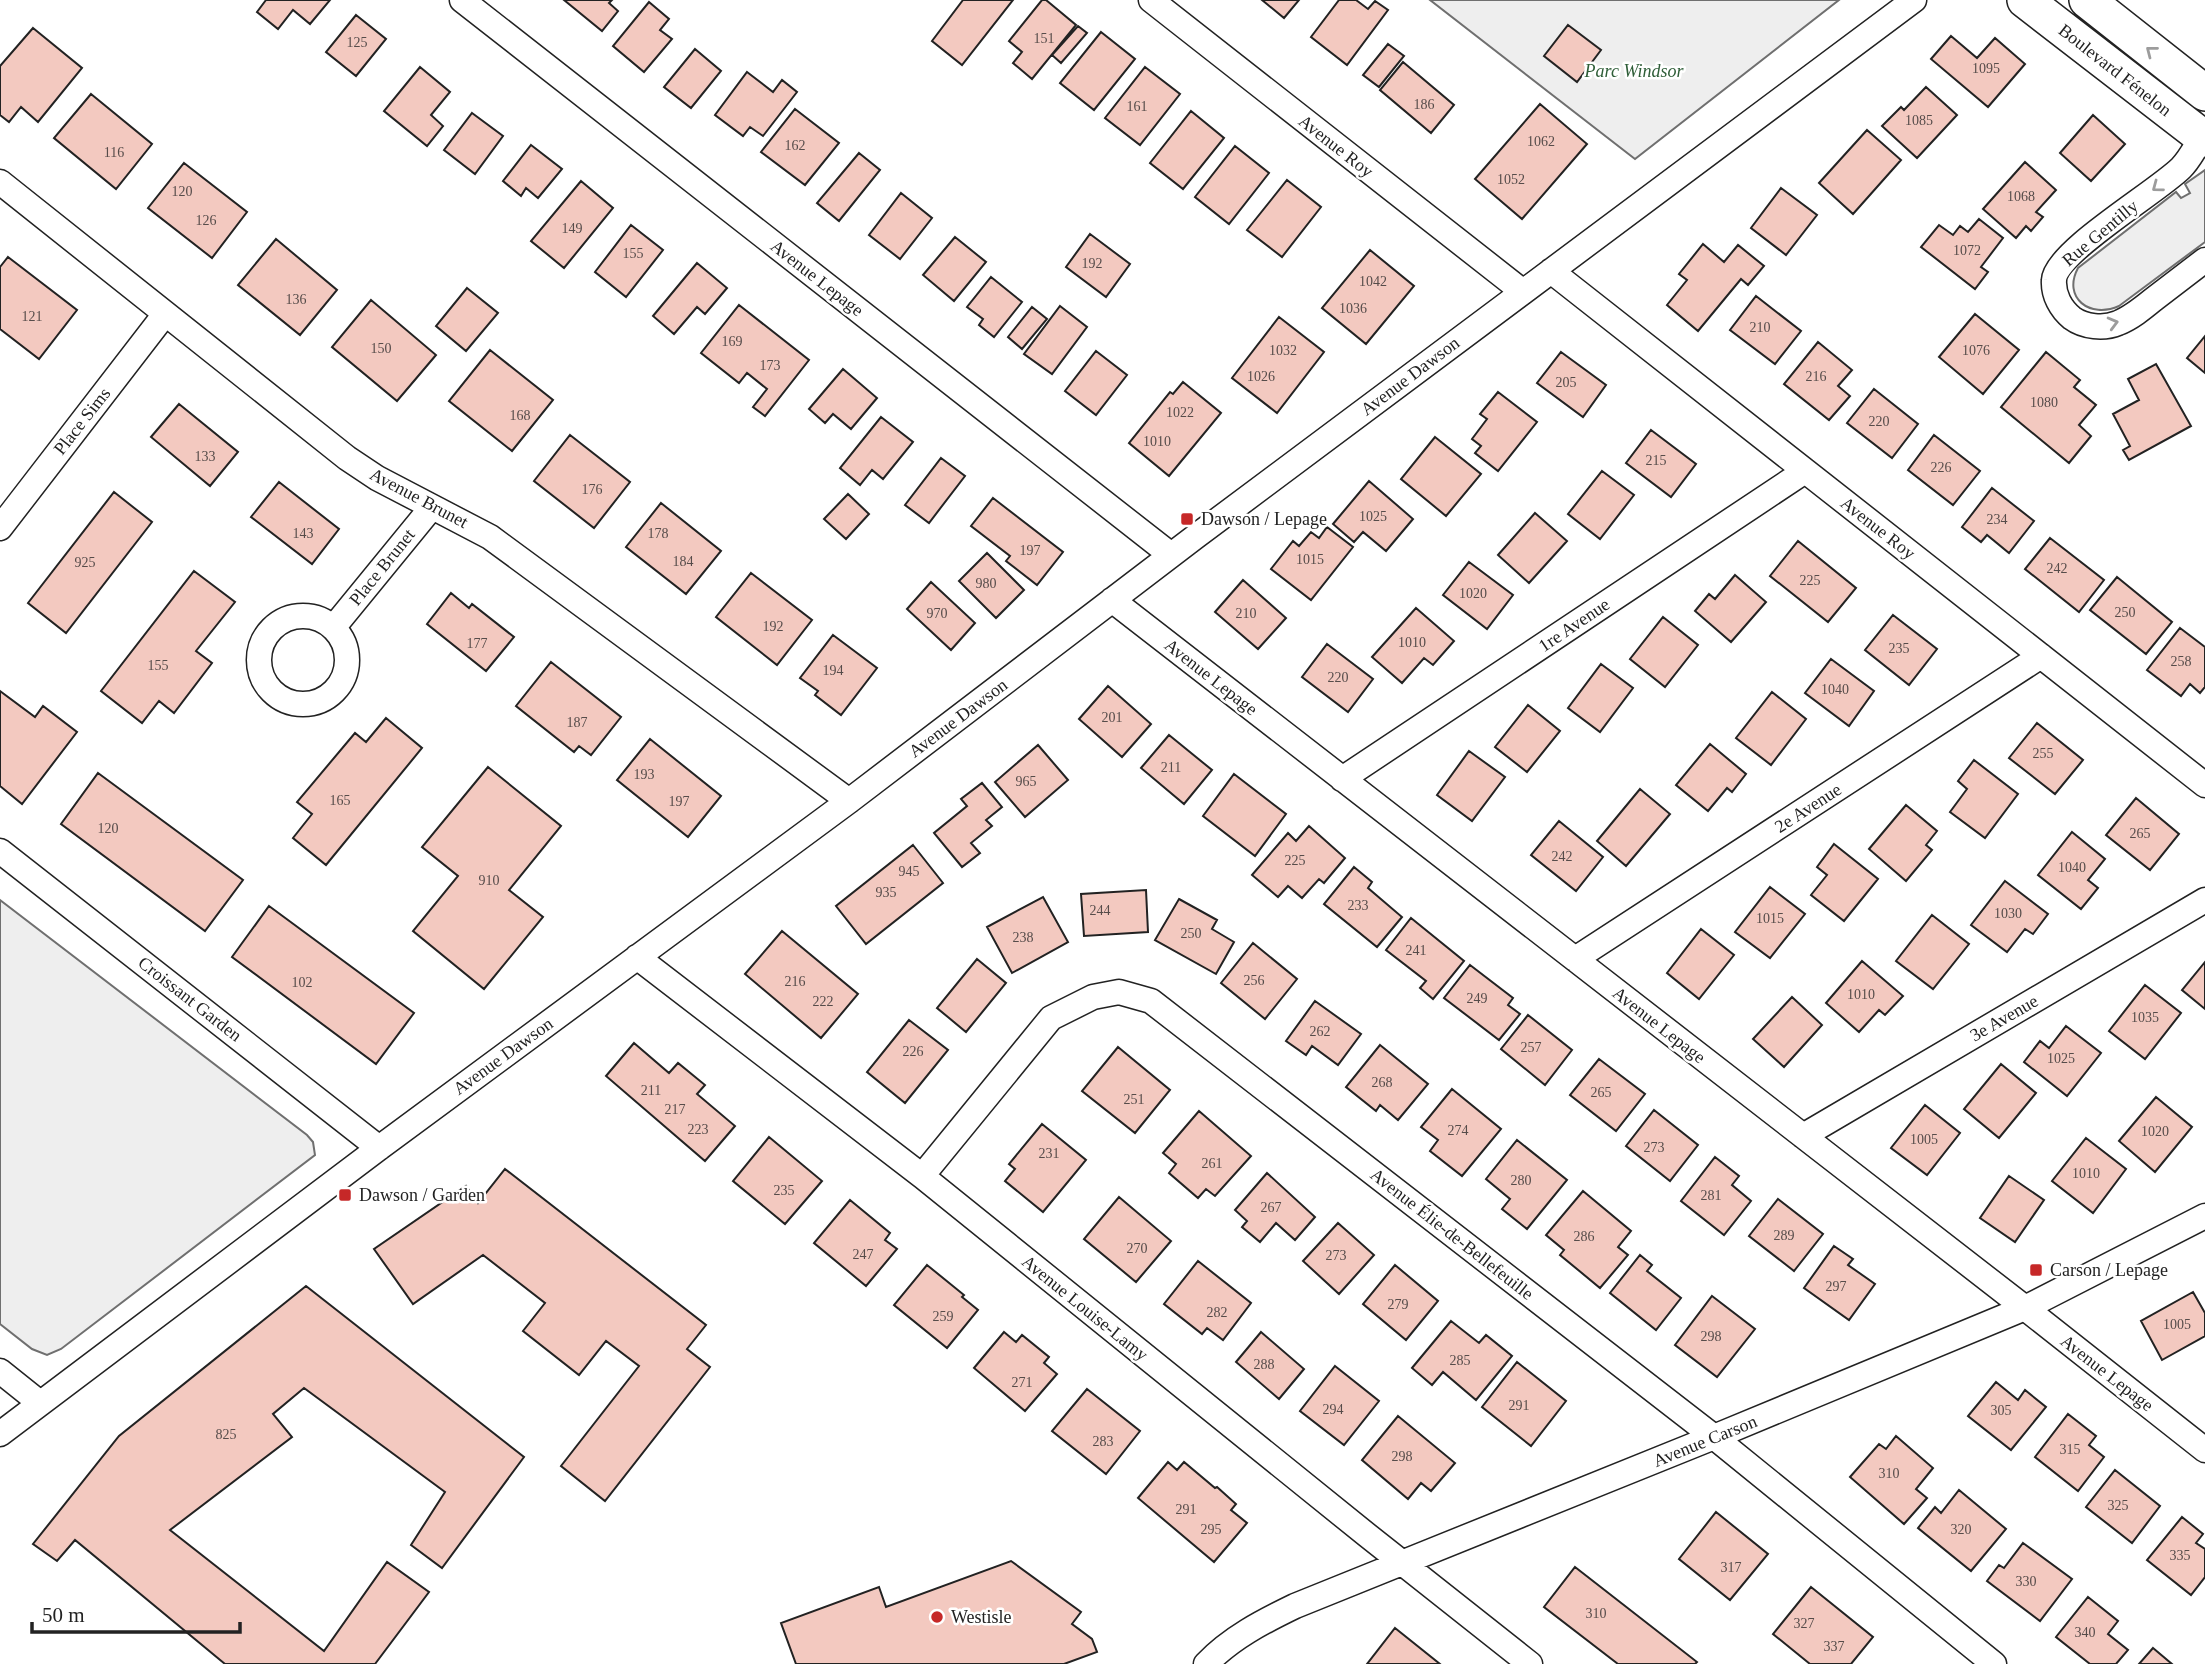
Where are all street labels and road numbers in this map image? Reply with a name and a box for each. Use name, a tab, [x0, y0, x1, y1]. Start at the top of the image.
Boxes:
street label: Boulevard Fénelon	[2055, 20, 2175, 120]
street label: Avenue Roy	[1295, 111, 1377, 181]
street label: Rue Gentilly	[2058, 196, 2142, 270]
street label: Avenue Lepage	[767, 236, 867, 320]
street label: Avenue Dawson	[1357, 332, 1463, 420]
street label: Place Sims	[50, 384, 114, 458]
street label: Avenue Brunet	[367, 464, 471, 532]
street label: Avenue Roy	[1837, 493, 1919, 563]
street label: Place Brunet	[345, 525, 419, 609]
street label: 1re Avenue	[1535, 594, 1613, 656]
street label: Avenue Lepage	[1161, 635, 1261, 719]
street label: Avenue Dawson	[905, 674, 1011, 762]
street label: 2e Avenue	[1771, 779, 1845, 837]
street label: Croissant Garden	[134, 952, 246, 1046]
street label: Avenue Lepage	[1609, 983, 1709, 1067]
street label: 3e Avenue	[1966, 991, 2042, 1045]
street label: Avenue Dawson	[449, 1013, 557, 1099]
street label: Avenue Élie-de-Bellefeuille	[1367, 1163, 1538, 1304]
street label: Avenue Louise-Lamy	[1018, 1251, 1152, 1365]
street label: Avenue Lepage	[2057, 1331, 2157, 1415]
street label: Avenue Carson	[1650, 1411, 1760, 1471]

